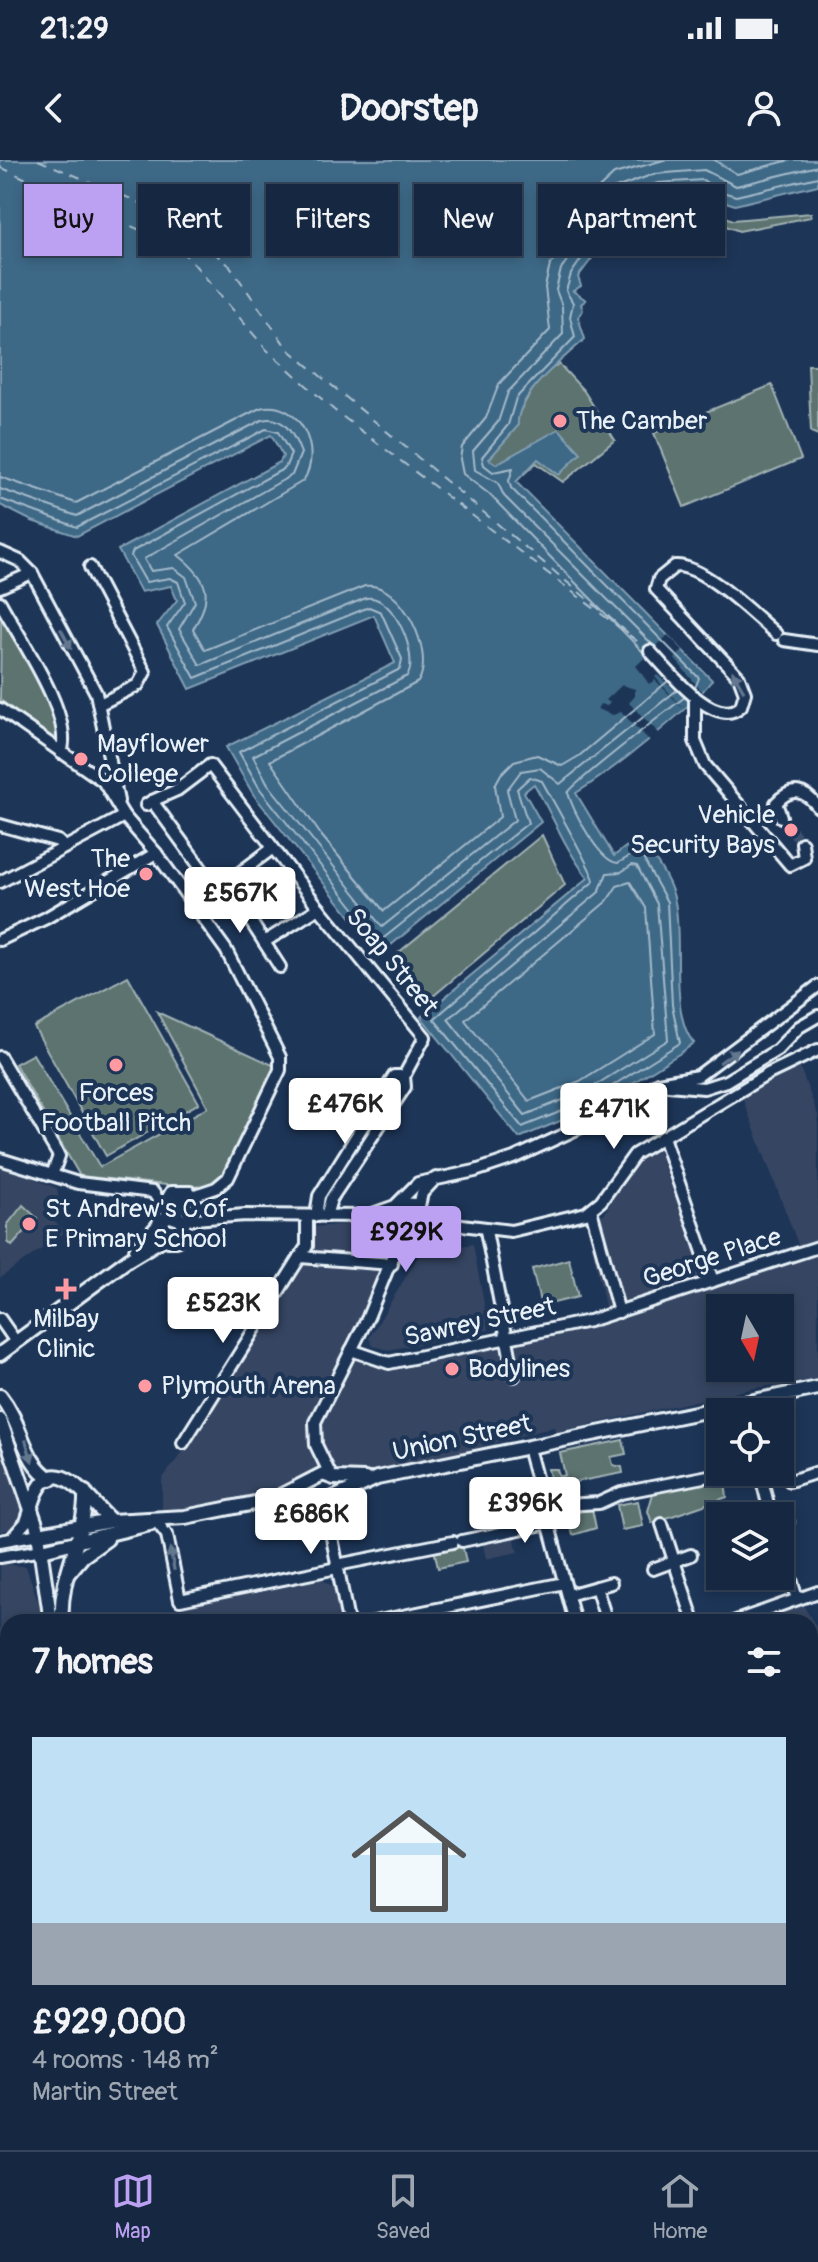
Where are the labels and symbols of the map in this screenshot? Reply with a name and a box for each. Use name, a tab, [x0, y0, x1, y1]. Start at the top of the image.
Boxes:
place label: The Camber	[576, 405, 708, 437]
marker: The Camber	[551, 412, 569, 430]
one-way arrow	[60, 628, 73, 651]
one-way arrow	[731, 670, 745, 692]
place label: Mayflower College	[97, 728, 210, 790]
marker: Mayflower College	[72, 750, 90, 768]
place label: Vehicle Security Bays	[630, 799, 775, 861]
marker: Vehicle Security Bays	[782, 821, 800, 839]
place label: The West Hoe	[24, 843, 130, 905]
marker: The West Hoe	[137, 865, 155, 883]
pin: £567K	[184, 867, 296, 935]
street label: Soap Street	[339, 902, 446, 1023]
one-way arrow	[718, 1048, 739, 1064]
marker: Forces Football Pitch	[107, 1056, 125, 1074]
place label: Forces Football Pitch	[41, 1077, 191, 1139]
pin: £476K	[289, 1078, 401, 1146]
pin: £471K	[558, 1083, 670, 1151]
place label: St Andrew's C of E Primary School	[45, 1193, 229, 1255]
pin: £929K	[350, 1206, 462, 1274]
marker: St Andrew's C of E Primary School	[20, 1215, 38, 1233]
street label: George Place	[639, 1221, 785, 1295]
pin: £523K	[167, 1277, 279, 1345]
marker: Milbay Clinic	[55, 1278, 77, 1300]
street label: Sawrey Street	[402, 1290, 559, 1354]
north arrow	[706, 1294, 794, 1382]
place label: Milbay Clinic	[33, 1303, 99, 1365]
place label: Bodylines	[468, 1353, 571, 1385]
marker: Bodylines	[443, 1360, 461, 1378]
place label: Plymouth Arena	[161, 1370, 336, 1402]
marker: Plymouth Arena	[136, 1377, 154, 1395]
street label: Union Street	[390, 1408, 535, 1468]
one-way arrow	[23, 1440, 36, 1464]
pin: £396K	[469, 1477, 581, 1545]
pin: £686K	[255, 1488, 367, 1556]
one-way arrow	[165, 1546, 178, 1571]

